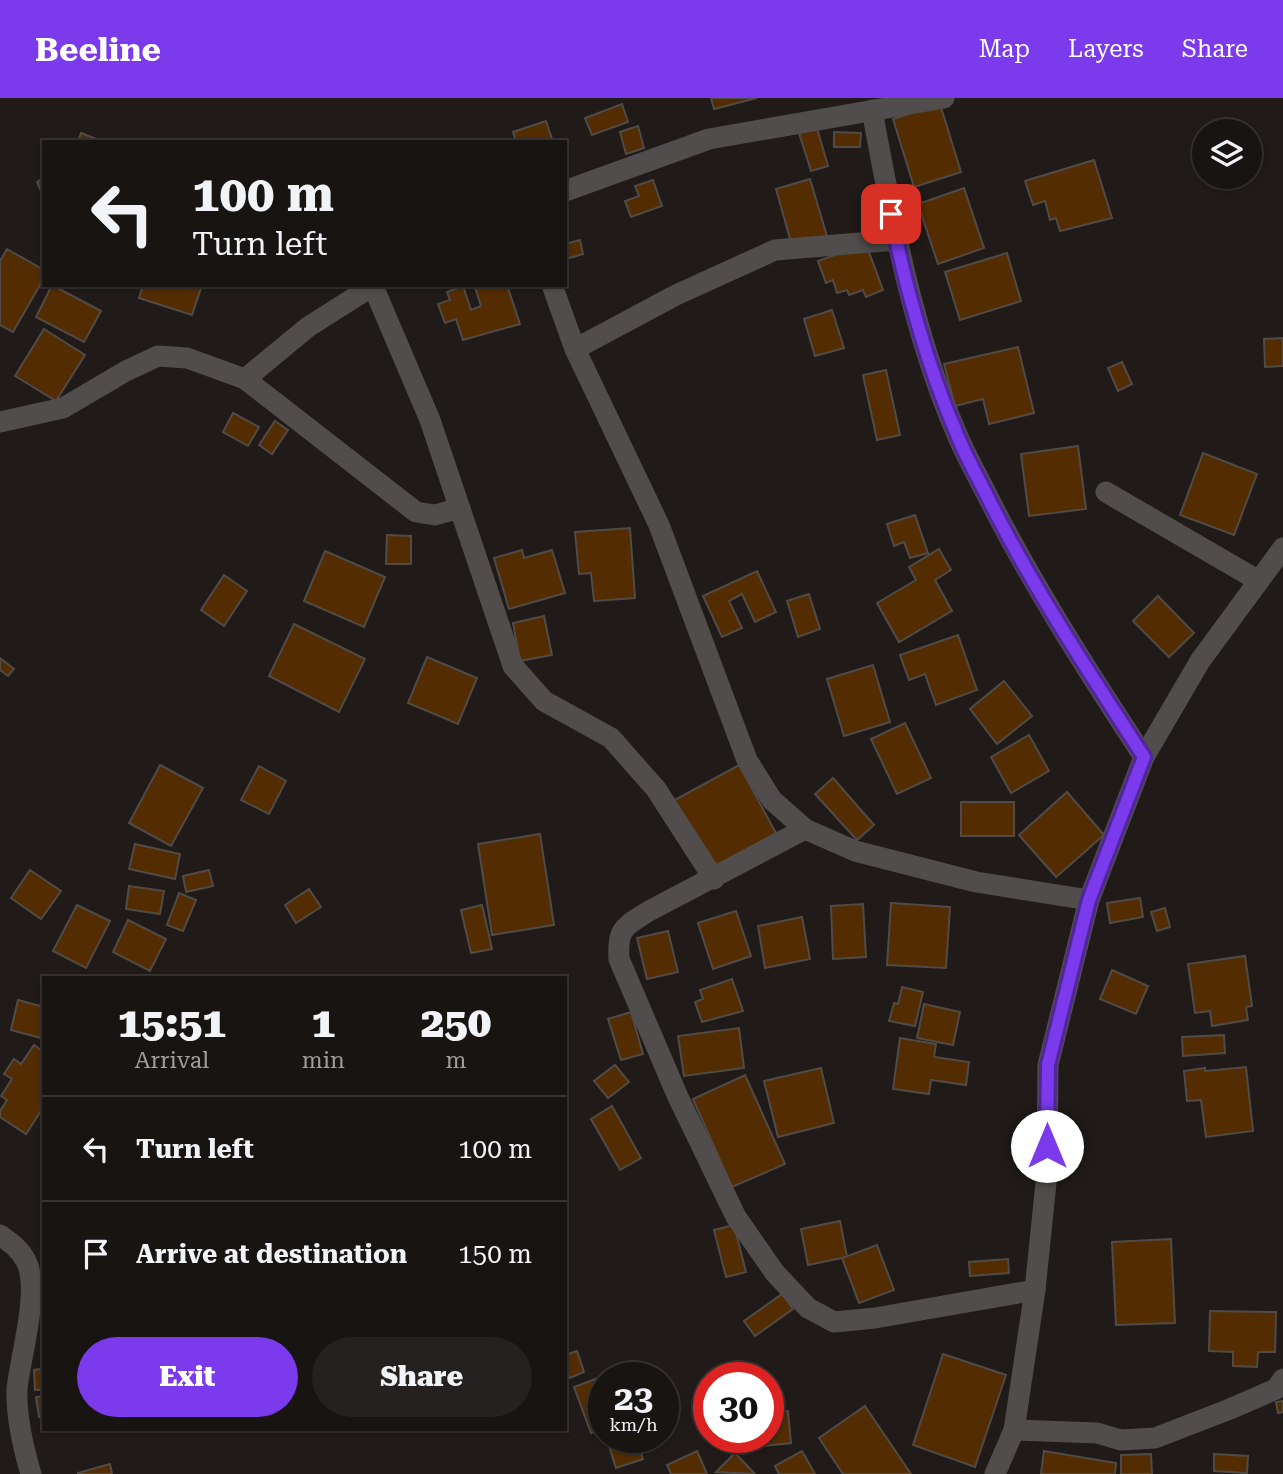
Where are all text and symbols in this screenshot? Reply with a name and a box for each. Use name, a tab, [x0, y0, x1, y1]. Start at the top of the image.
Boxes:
text: Beeline	[35, 30, 161, 69]
text: Map	[979, 35, 1030, 63]
text: Layers	[1068, 35, 1144, 63]
text: Share	[1182, 35, 1248, 63]
map controls	[1192, 119, 1262, 189]
button: layers	[1192, 119, 1262, 189]
text: 100 m	[192, 166, 334, 223]
icon: left	[77, 168, 168, 259]
pin	[861, 184, 921, 244]
icon: arrive	[872, 195, 910, 233]
text: Turn left	[192, 225, 327, 263]
text: 15:51	[118, 998, 226, 1047]
text: 1	[311, 998, 335, 1047]
text: 250	[421, 998, 491, 1047]
text: Arrival	[134, 1047, 209, 1074]
text: min	[302, 1047, 345, 1074]
text: m	[445, 1047, 466, 1074]
position arrow	[1010, 1109, 1084, 1183]
icon: left	[77, 1130, 115, 1168]
text: Turn left	[136, 1134, 254, 1164]
text: 100 m	[458, 1134, 532, 1164]
icon: arrive	[77, 1235, 115, 1273]
text: Arrive at destination	[136, 1239, 407, 1269]
text: 150 m	[458, 1239, 532, 1269]
button: Exit	[77, 1337, 298, 1417]
button: Share	[312, 1337, 532, 1417]
speed limit sign: 30	[693, 1362, 784, 1453]
text: 23	[614, 1378, 653, 1419]
text: km/h	[609, 1414, 658, 1435]

